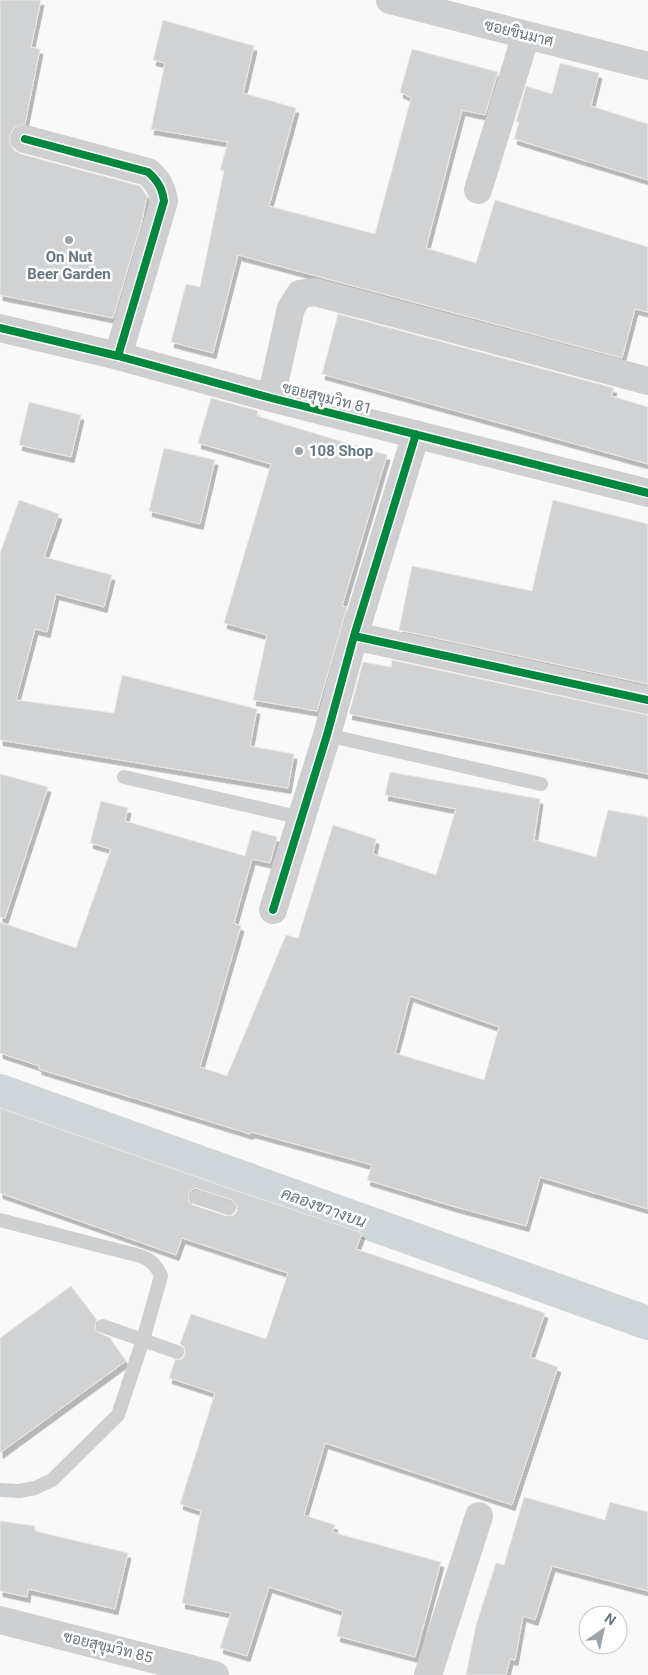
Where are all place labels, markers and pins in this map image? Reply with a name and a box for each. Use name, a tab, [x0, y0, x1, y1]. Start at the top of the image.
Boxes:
marker: On Nut Beer Garden	[63, 234, 75, 246]
place label: On Nut Beer Garden	[27, 248, 111, 283]
place label: 108 Shop	[309, 442, 373, 460]
marker: 108 Shop	[293, 445, 305, 457]

